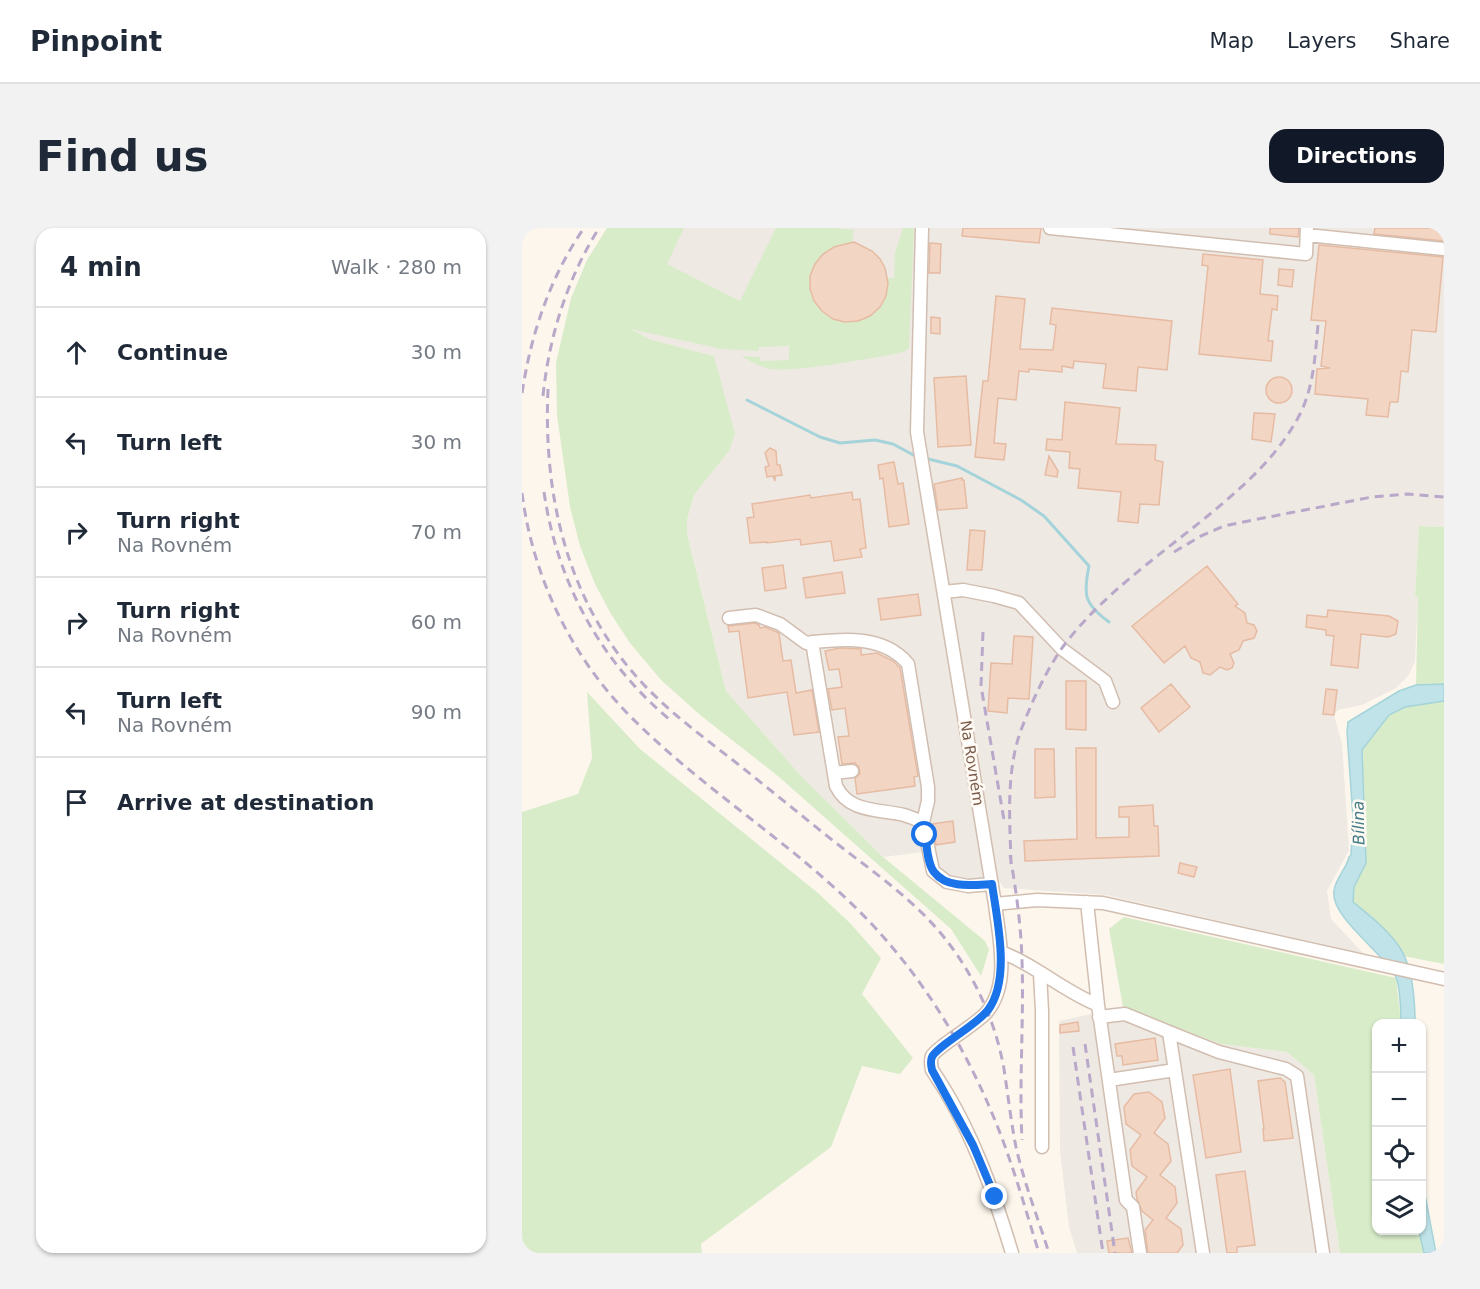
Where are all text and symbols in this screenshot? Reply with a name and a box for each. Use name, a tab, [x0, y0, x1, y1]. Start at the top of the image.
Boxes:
text: Pinpoint	[30, 25, 162, 58]
text: Map	[1210, 29, 1254, 53]
text: Layers	[1287, 29, 1356, 53]
text: Share	[1389, 29, 1450, 53]
button: Directions	[1269, 129, 1444, 183]
text: Find us	[36, 132, 209, 181]
text: 4 min	[60, 252, 142, 282]
text: Walk · 280 m	[331, 255, 462, 279]
icon: ahead	[60, 336, 93, 369]
text: Continue	[117, 340, 228, 365]
text: 30 m	[411, 340, 462, 364]
icon: left	[60, 426, 93, 459]
text: Turn left	[117, 430, 222, 455]
text: 30 m	[411, 430, 462, 454]
text: Turn right	[117, 508, 240, 533]
icon: right	[60, 516, 93, 549]
text: 70 m	[411, 520, 462, 544]
text: Na Rovném	[117, 533, 232, 557]
text: Turn right	[117, 598, 240, 623]
icon: right	[60, 606, 93, 639]
text: 60 m	[411, 610, 462, 634]
text: Na Rovném	[117, 623, 232, 647]
text: Turn left	[117, 688, 222, 713]
icon: left	[60, 696, 93, 729]
text: 90 m	[411, 700, 462, 724]
text: Na Rovném	[117, 713, 232, 737]
street label: Na Rovném	[956, 719, 988, 807]
icon: arrive	[60, 786, 93, 819]
text: Arrive at destination	[117, 790, 374, 815]
water label: Bílina	[1349, 801, 1368, 845]
route start	[911, 821, 937, 847]
map controls	[1372, 1019, 1426, 1235]
button: +	[1372, 1019, 1426, 1073]
button: −	[1372, 1073, 1426, 1127]
button: locate	[1372, 1127, 1426, 1181]
button: layers	[1372, 1181, 1426, 1235]
route end	[981, 1183, 1007, 1209]

